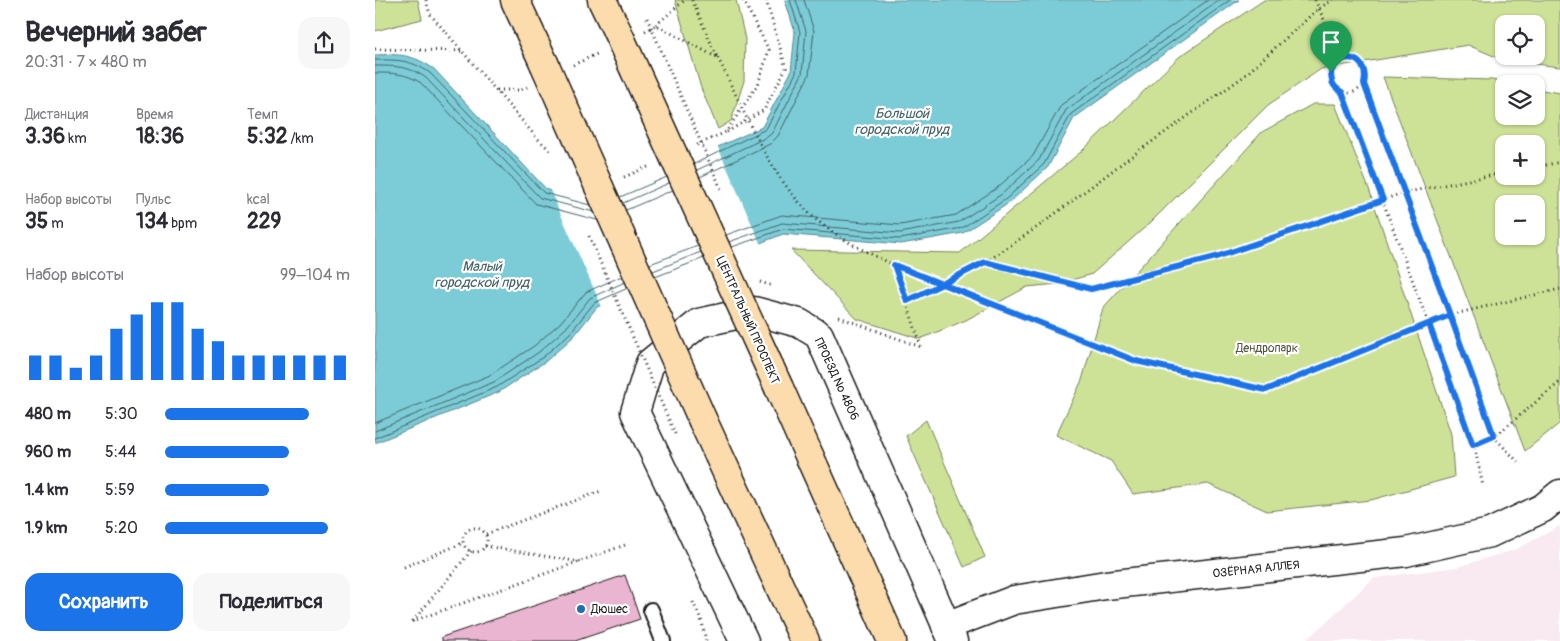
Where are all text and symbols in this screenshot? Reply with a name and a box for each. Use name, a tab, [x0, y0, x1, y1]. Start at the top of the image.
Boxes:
text: Вечерний забег	[25, 15, 207, 50]
map controls	[1495, 15, 1545, 245]
button: locate	[1495, 15, 1545, 65]
button: share	[298, 17, 350, 69]
pin	[1310, 21, 1352, 72]
icon: arrive	[1317, 28, 1345, 56]
text: 20:31 · 7 × 480 m	[25, 52, 147, 72]
button: layers	[1495, 75, 1545, 125]
water label: Большой городской пруд	[855, 105, 951, 138]
text: Дистанция	[25, 106, 89, 123]
text: Время	[136, 106, 173, 123]
text: Темп	[247, 106, 278, 123]
text: 3.36	[25, 123, 65, 150]
text: 18:36	[136, 123, 184, 150]
text: 5:32	[247, 123, 287, 150]
text: km	[65, 130, 87, 147]
text: /km	[287, 130, 314, 147]
button: +	[1495, 135, 1545, 185]
text: Набор высоты	[25, 191, 112, 208]
text: Пульс	[136, 191, 171, 208]
text: kcal	[247, 191, 270, 208]
button: −	[1495, 195, 1545, 245]
text: 35	[25, 208, 48, 235]
text: 134	[136, 208, 168, 235]
text: 229	[247, 208, 281, 235]
text: m	[48, 215, 64, 232]
text: bpm	[168, 215, 197, 232]
street label: ЦЕНТРАЛЬНЫЙ ПРОСПЕКТ	[713, 254, 783, 387]
water label: Малый городской пруд	[435, 258, 531, 291]
text: Набор высоты	[25, 265, 124, 285]
text: 99–104 m	[280, 265, 350, 285]
street label: ПРОЕЗД № 4806	[811, 336, 862, 423]
park label: Дендропарк	[1235, 341, 1298, 356]
text: 480 m	[25, 404, 71, 424]
text: 5:30	[105, 404, 138, 424]
text: 960 m	[25, 442, 71, 462]
text: 5:44	[105, 442, 137, 462]
text: 1.4 km	[25, 480, 68, 500]
text: 5:59	[105, 480, 135, 500]
text: 1.9 km	[25, 518, 67, 538]
text: 5:20	[105, 518, 138, 538]
street label: ОЗЁРНАЯ АЛЛЕЯ	[1212, 556, 1300, 582]
button: Сохранить	[25, 573, 183, 631]
button: Поделиться	[193, 573, 350, 631]
place label: Дюшес	[590, 602, 628, 617]
marker: Дюшес	[575, 603, 587, 615]

